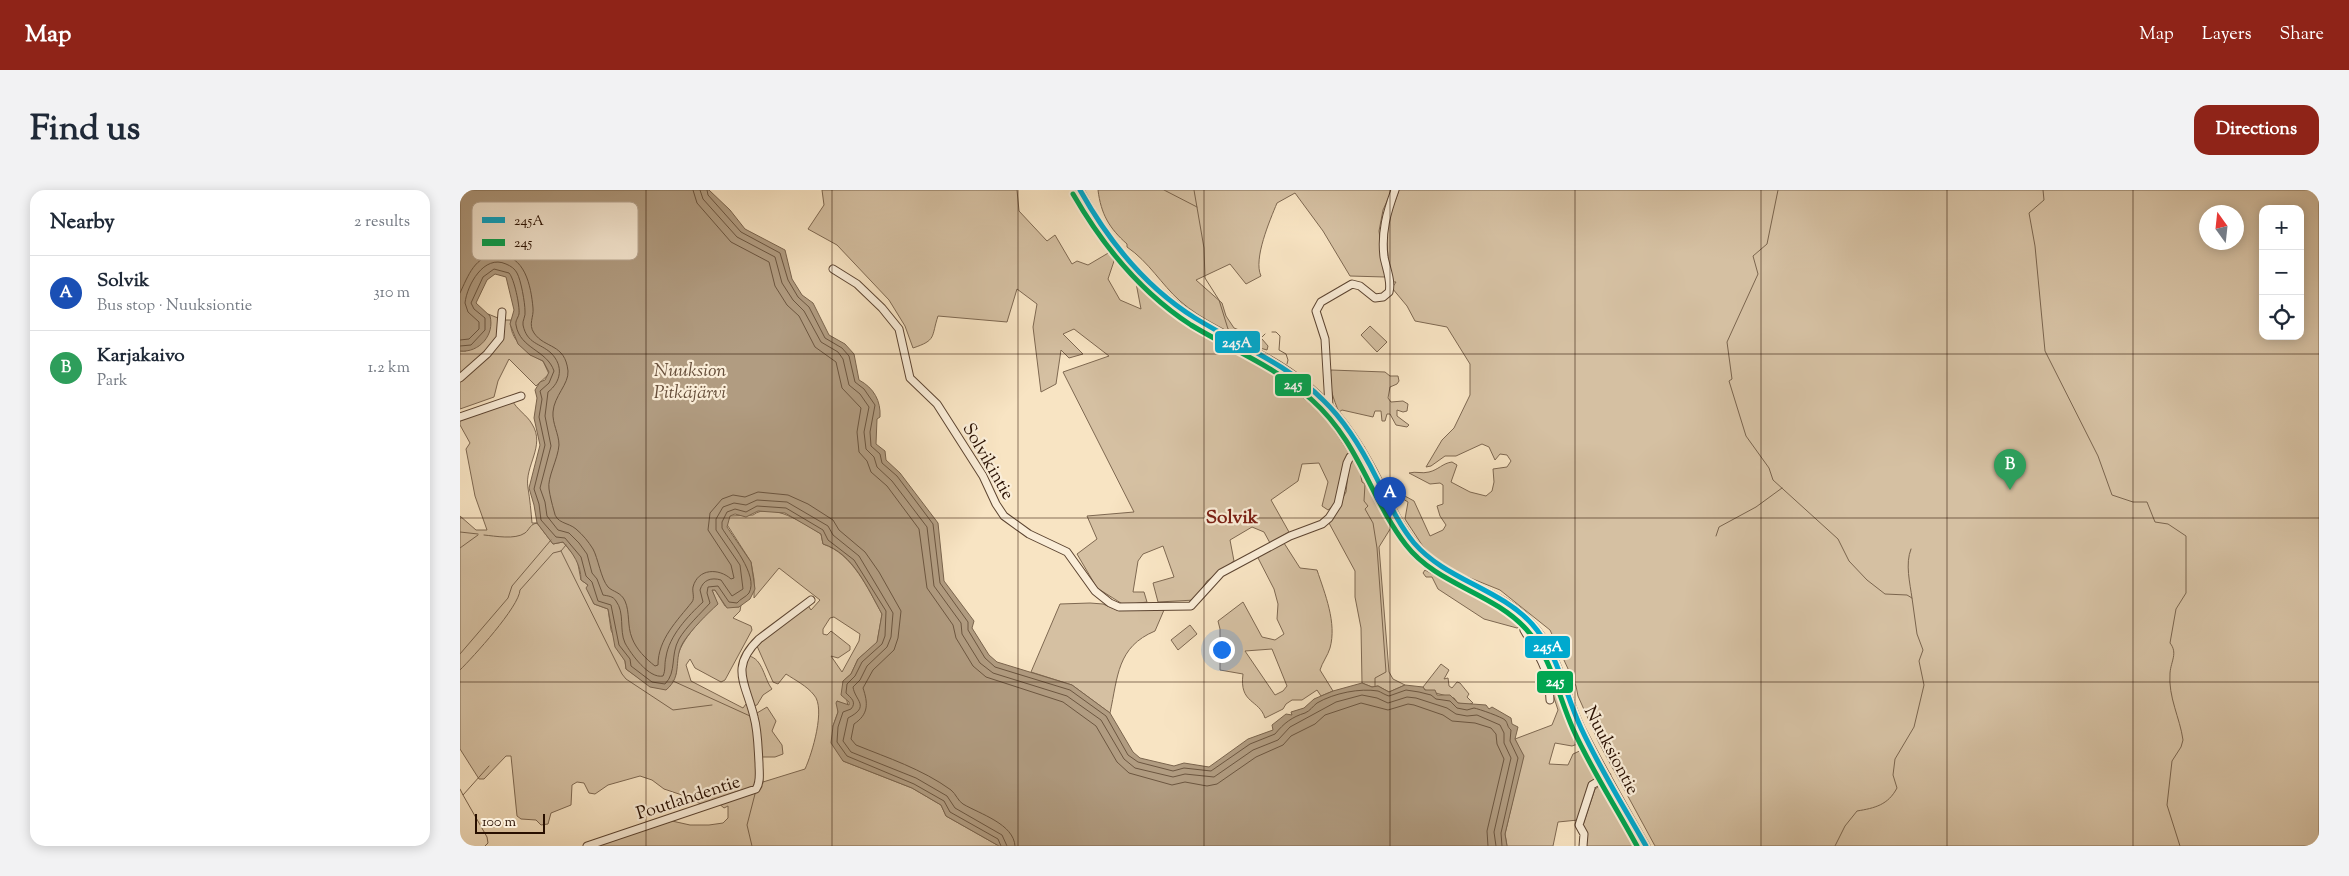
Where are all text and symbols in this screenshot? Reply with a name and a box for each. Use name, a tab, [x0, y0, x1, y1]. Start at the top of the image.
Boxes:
text: Map	[25, 18, 71, 52]
text: Map	[2139, 22, 2174, 48]
text: Layers	[2202, 22, 2252, 48]
text: Share	[2280, 22, 2324, 48]
text: Find us	[30, 105, 140, 156]
button: Directions	[2194, 105, 2319, 155]
legend	[472, 202, 638, 260]
north arrow	[2199, 205, 2244, 250]
map controls	[2259, 205, 2304, 340]
button: +	[2259, 205, 2304, 250]
text: Nearby	[50, 208, 115, 238]
text: 2 results	[354, 211, 410, 234]
text: 245A	[514, 212, 544, 232]
text: 245	[514, 234, 533, 254]
button: −	[2259, 250, 2304, 295]
text: Solvik	[97, 268, 149, 295]
text: A	[60, 282, 73, 305]
text: 310 m	[373, 282, 410, 305]
text: Bus stop · Nuuksiontie	[97, 295, 252, 318]
button: locate	[2259, 295, 2304, 340]
line badge: 245A	[1214, 330, 1261, 354]
text: 245A	[1222, 334, 1253, 354]
text: Karjakaivo	[97, 343, 185, 370]
text: B	[61, 357, 71, 380]
text: 1.2 km	[368, 357, 410, 380]
water label: Nuuksion Pitkäjärvi	[654, 358, 726, 407]
text: Park	[97, 370, 128, 393]
line badge: 245	[1274, 373, 1312, 397]
text: 245	[1284, 376, 1302, 396]
street label: Solvikintie	[955, 419, 1020, 505]
pin: B	[1994, 449, 2026, 490]
pin: A	[1374, 477, 1406, 518]
district label: Solvik	[1206, 505, 1259, 532]
line badge: 245A	[1524, 635, 1571, 659]
your location	[1209, 637, 1235, 663]
text: 245A	[1533, 638, 1564, 658]
line badge: 245	[1536, 670, 1574, 694]
text: 245	[1546, 673, 1564, 693]
street label: Nuuksiontie	[1576, 702, 1644, 800]
street label: Poutlahdentie	[633, 770, 744, 828]
scale bar	[475, 811, 545, 834]
text: 100 m	[482, 813, 516, 833]

